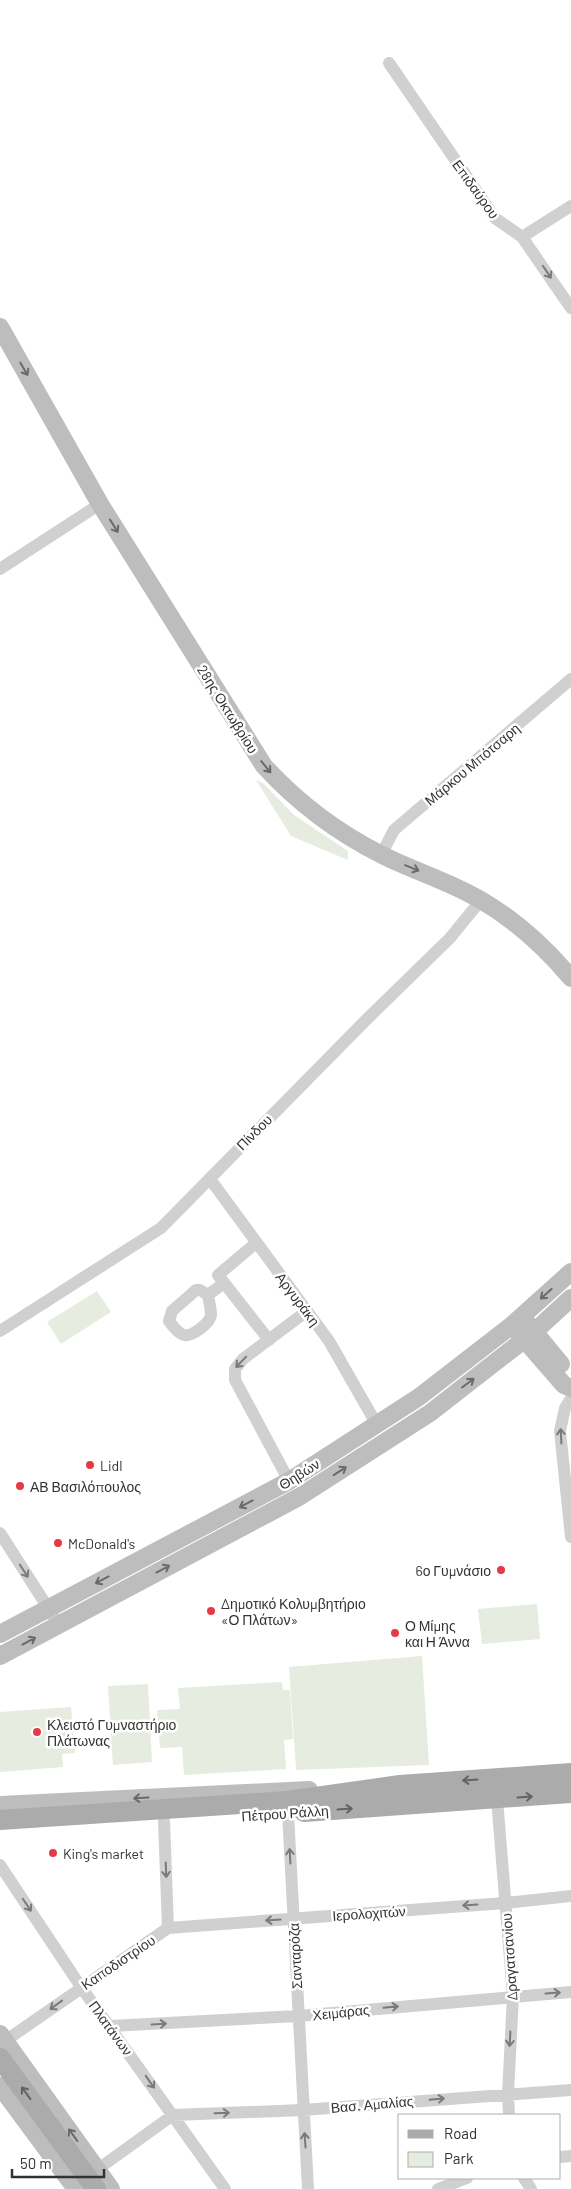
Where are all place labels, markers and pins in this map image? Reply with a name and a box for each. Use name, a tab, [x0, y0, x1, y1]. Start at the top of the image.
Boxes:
place label: Lidl	[100, 1457, 122, 1474]
marker: Lidl	[84, 1459, 96, 1471]
place label: ΑΒ Βασιλόπουλος	[30, 1478, 141, 1495]
marker: ΑΒ Βασιλόπουλος	[14, 1480, 26, 1492]
place label: McDonald's	[68, 1535, 136, 1552]
marker: McDonald's	[52, 1537, 64, 1549]
place label: 6ο Γυμνάσιο	[416, 1562, 491, 1579]
marker: 6ο Γυμνάσιο	[495, 1564, 507, 1576]
place label: Δημοτικό Κολυμβητήριο «Ο Πλάτων»	[221, 1595, 366, 1628]
marker: Δημοτικό Κολυμβητήριο «Ο Πλάτων»	[205, 1605, 217, 1617]
place label: Ο Μίμης και Η Άννα	[405, 1617, 470, 1650]
marker: Ο Μίμης και Η Άννα	[389, 1627, 401, 1639]
place label: Κλειστό Γυμναστήριο Πλάτωνας	[47, 1716, 177, 1749]
marker: Κλειστό Γυμναστήριο Πλάτωνας	[31, 1726, 43, 1738]
place label: King's market	[63, 1845, 144, 1862]
marker: King's market	[47, 1847, 59, 1859]

